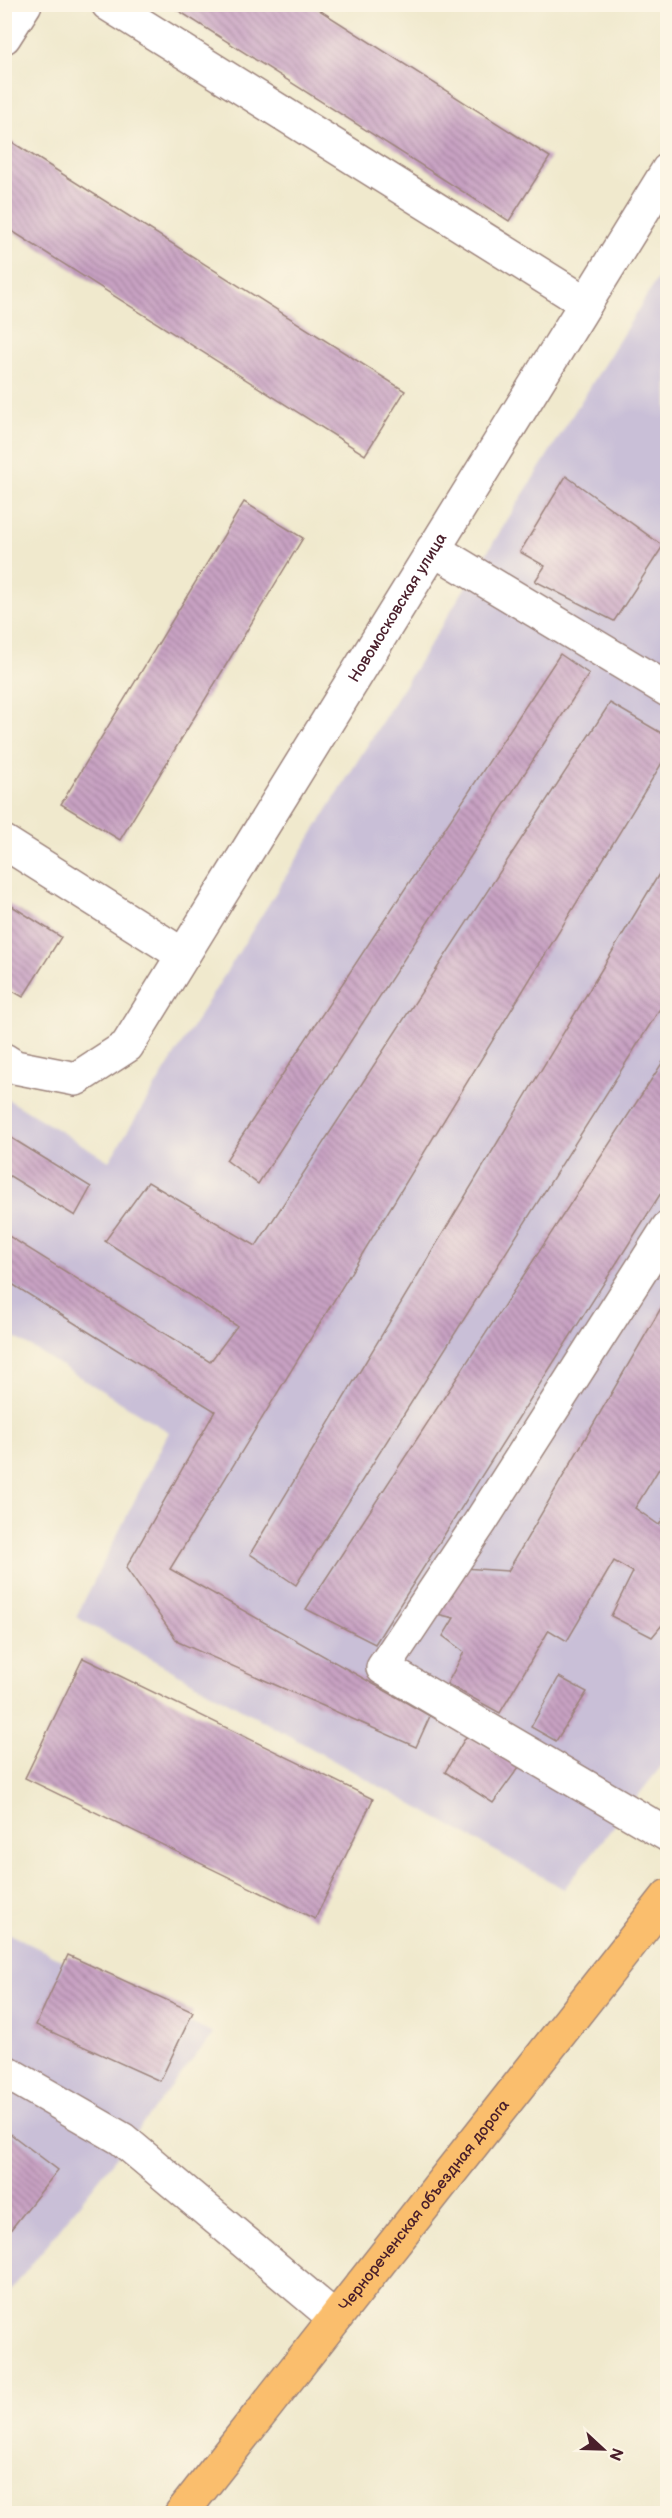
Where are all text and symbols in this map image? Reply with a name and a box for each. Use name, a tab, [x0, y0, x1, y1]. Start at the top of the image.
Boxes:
street label: Новомосковская улица	[344, 529, 451, 686]
street label: Чернореченская объездная дорога	[335, 2095, 514, 2315]
north arrow	[573, 2419, 633, 2479]
text: N	[604, 2445, 627, 2463]

